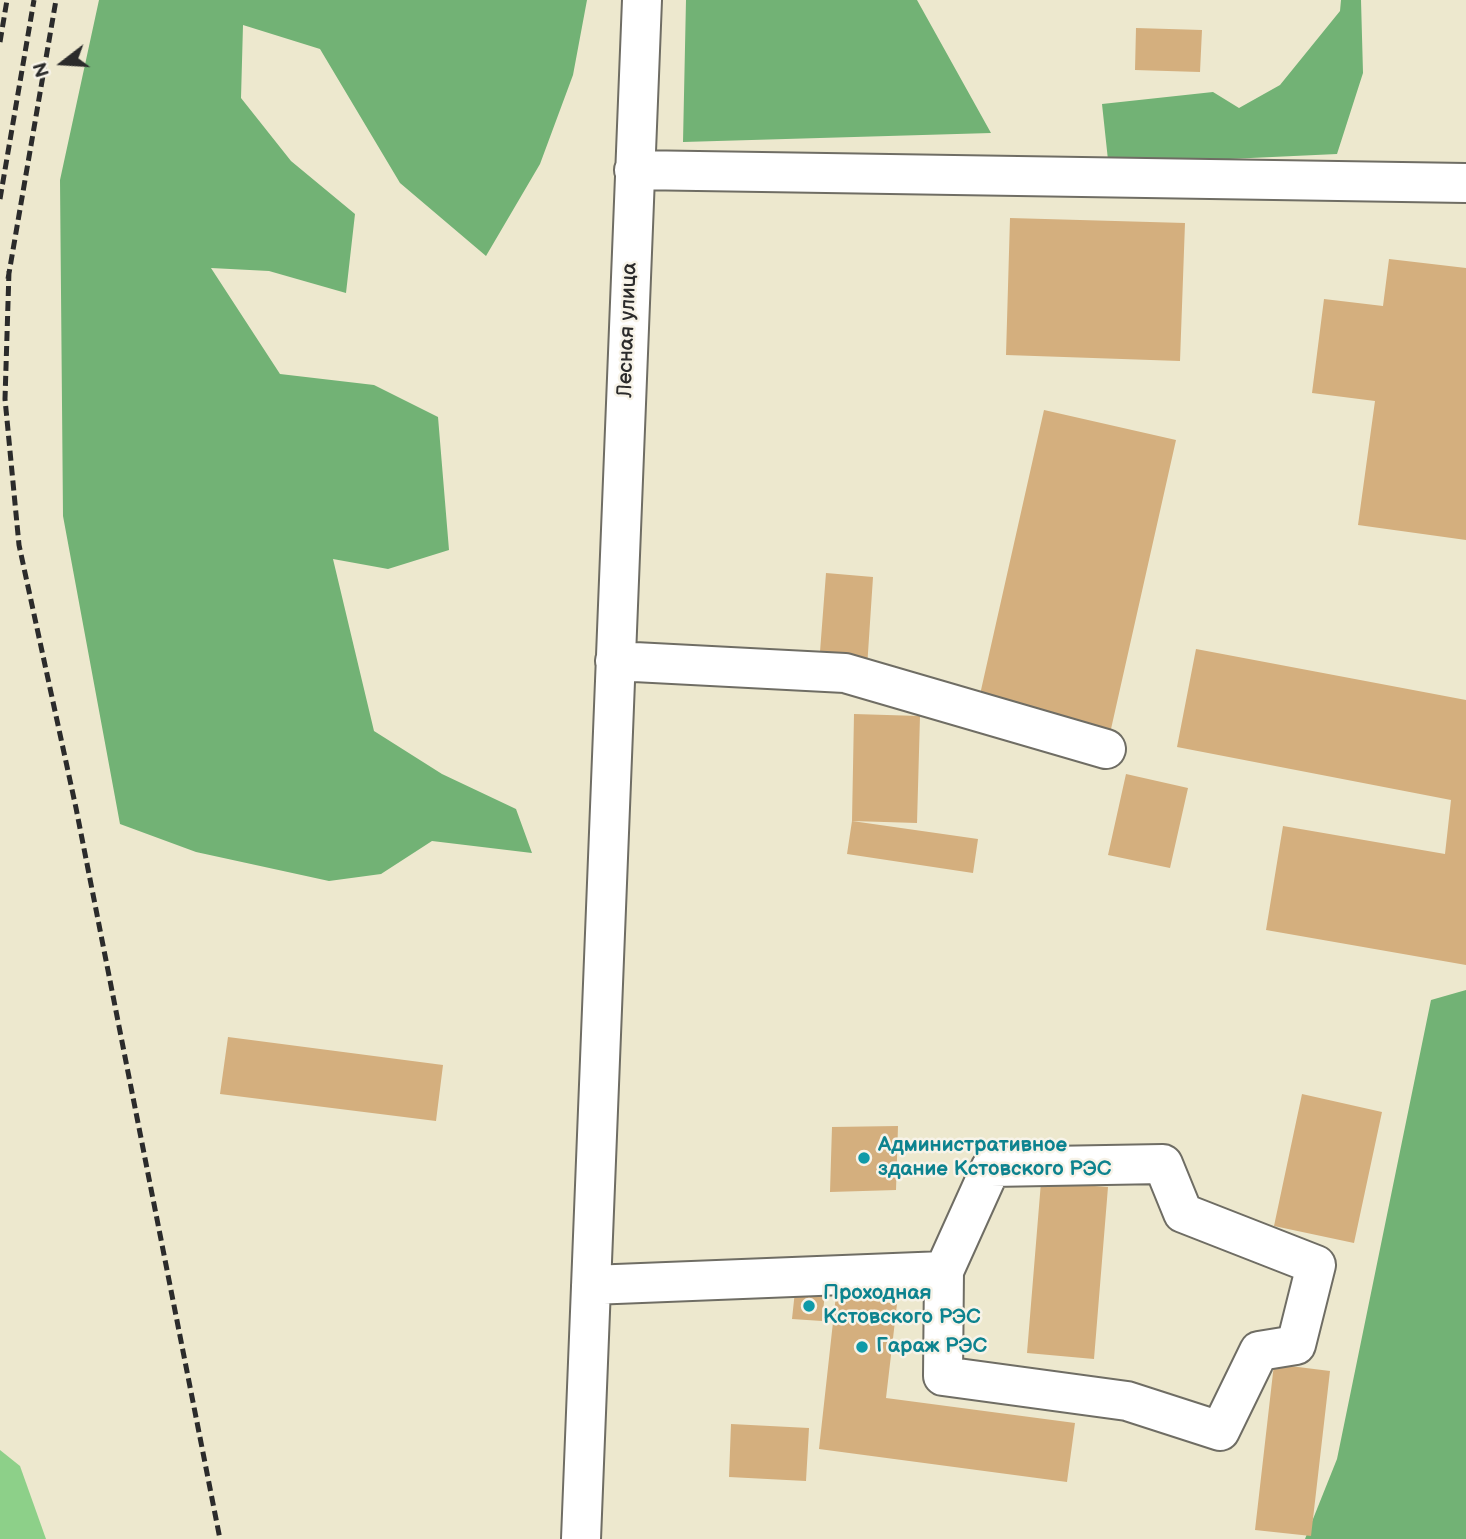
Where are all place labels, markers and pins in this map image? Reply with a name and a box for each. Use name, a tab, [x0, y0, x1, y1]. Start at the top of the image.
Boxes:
place label: Административное здание Кстовского РЭС	[878, 1133, 1111, 1183]
marker: Административное здание Кстовского РЭС	[856, 1150, 872, 1166]
place label: Проходная Кстовского РЭС	[823, 1281, 981, 1331]
marker: Проходная Кстовского РЭС	[801, 1298, 817, 1314]
place label: Гараж РЭС	[876, 1334, 987, 1360]
marker: Гараж РЭС	[854, 1339, 870, 1355]

